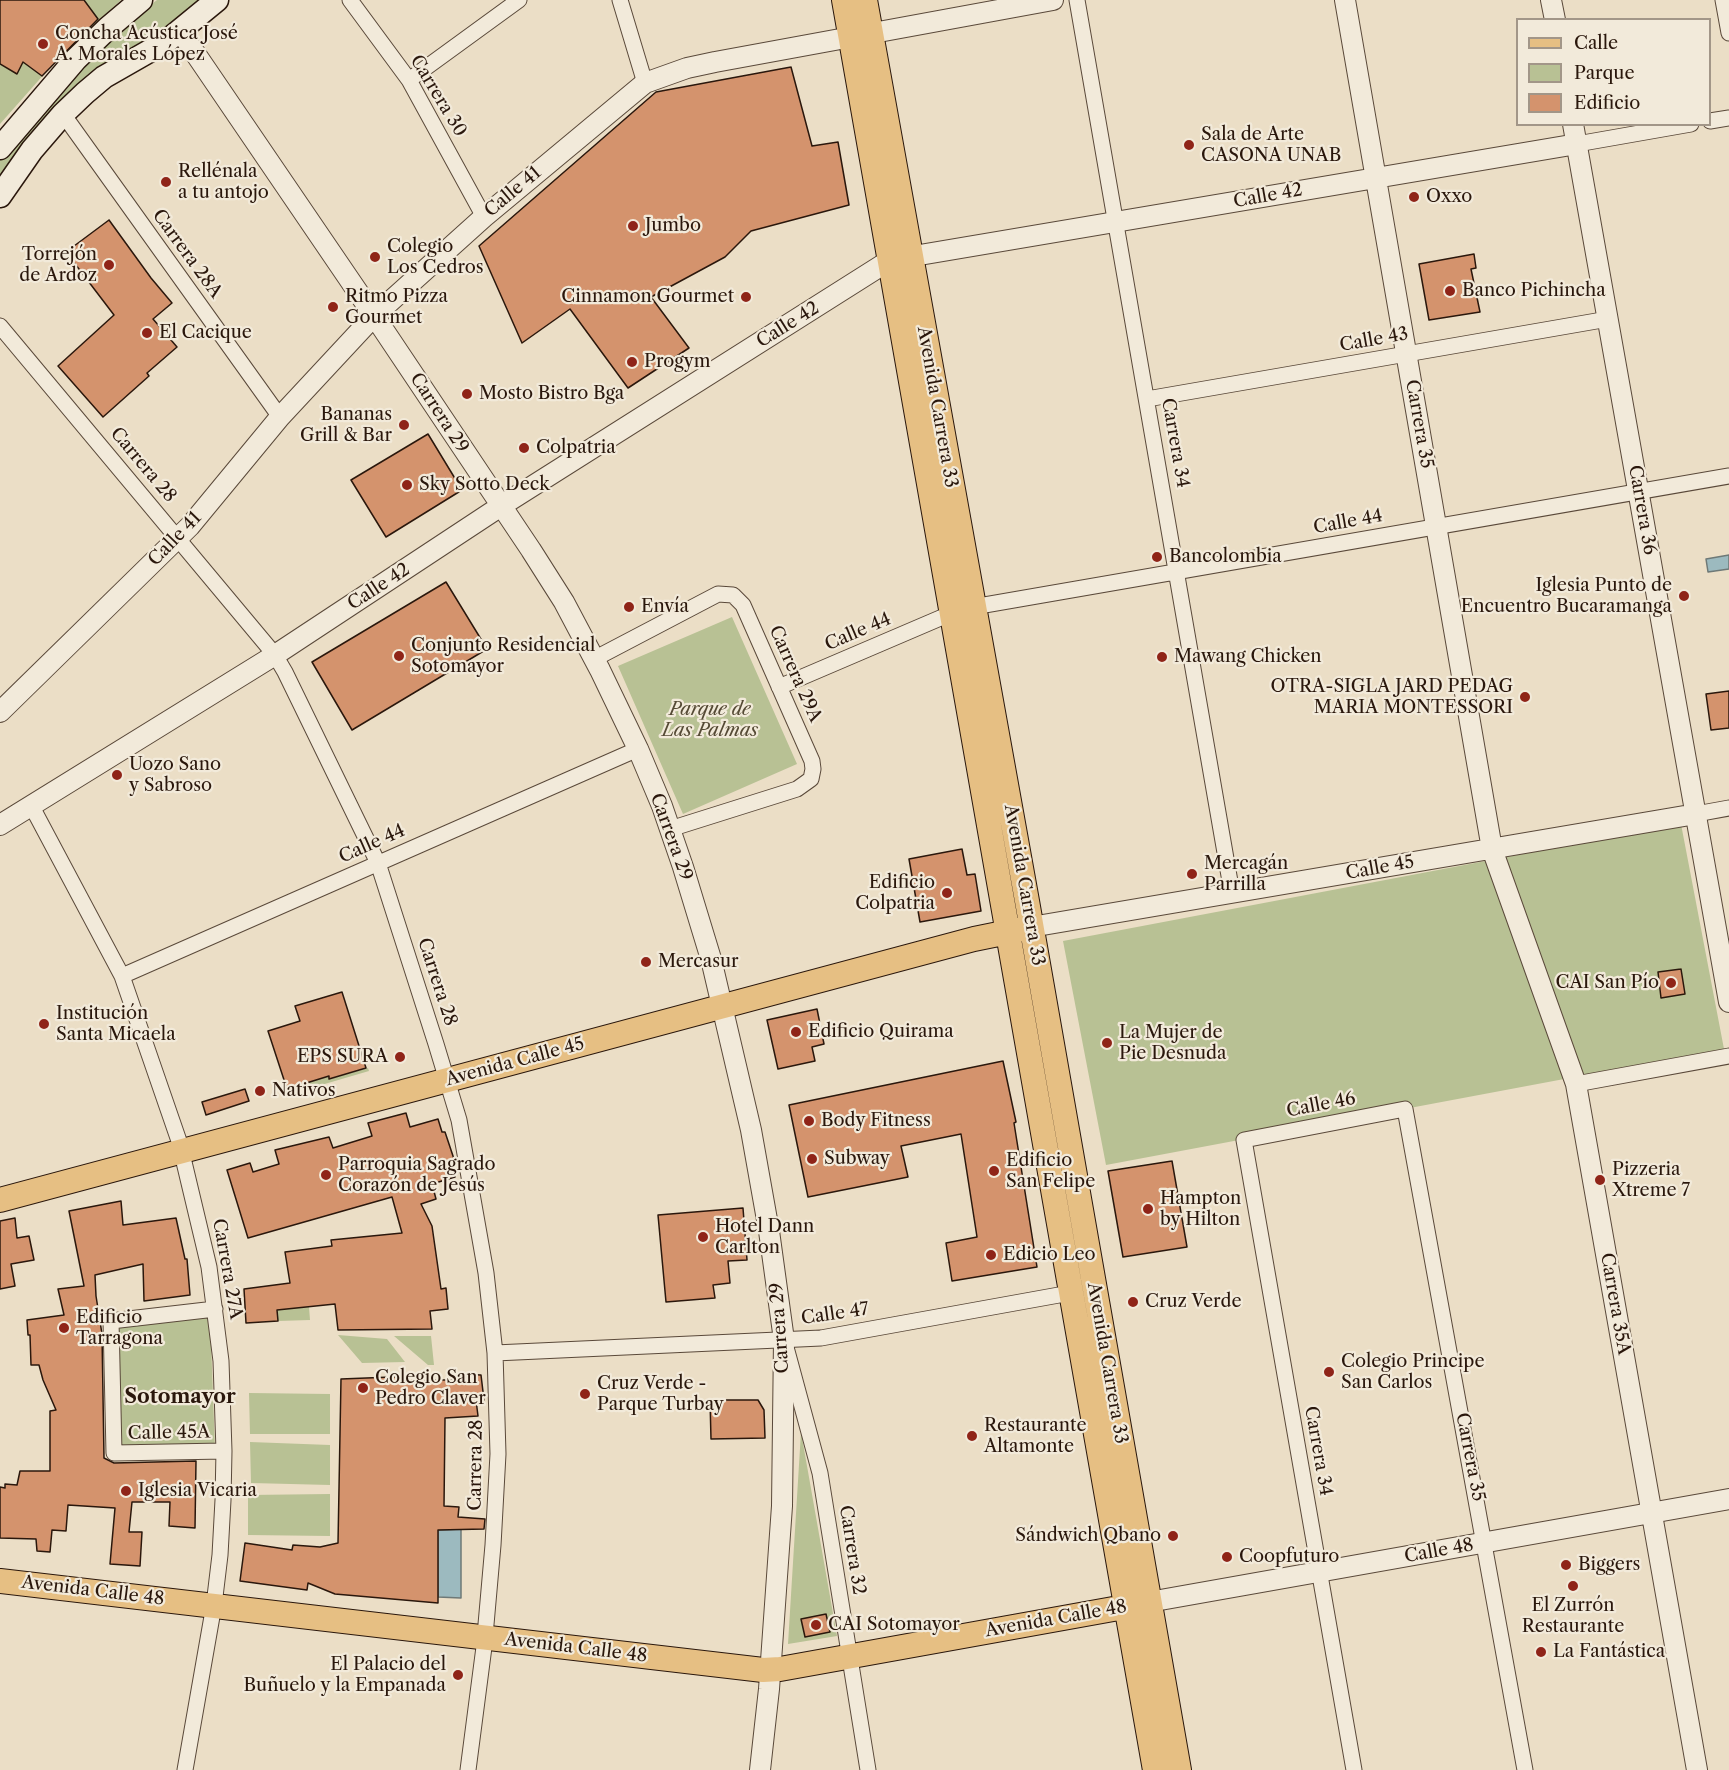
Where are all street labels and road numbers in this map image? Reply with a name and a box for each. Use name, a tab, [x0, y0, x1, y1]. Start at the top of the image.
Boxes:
street label: Carrera 30	[405, 51, 471, 141]
street label: Calle 41	[480, 162, 546, 222]
street label: Calle 42	[1232, 179, 1304, 213]
street label: Carrera 28A	[148, 205, 226, 303]
street label: Calle 42	[753, 297, 823, 353]
street label: Calle 43	[1338, 323, 1410, 357]
street label: Avenida Carrera 33	[912, 325, 962, 489]
street label: Carrera 29	[405, 369, 473, 457]
street label: Carrera 35	[1401, 378, 1437, 470]
street label: Carrera 34	[1157, 397, 1193, 489]
street label: Carrera 28	[105, 423, 181, 507]
street label: Carrera 36	[1623, 464, 1661, 556]
street label: Calle 44	[1312, 505, 1384, 539]
street label: Calle 41	[144, 507, 206, 571]
street label: Calle 42	[344, 559, 414, 615]
street label: Calle 44	[822, 608, 894, 656]
street label: Carrera 29A	[764, 622, 826, 726]
street label: Carrera 29	[645, 791, 697, 883]
street label: Avenida Carrera 33	[999, 803, 1049, 967]
street label: Calle 44	[336, 820, 408, 868]
street label: Calle 45	[1344, 851, 1416, 885]
street label: Carrera 28	[413, 935, 461, 1029]
street label: Avenida Calle 45	[443, 1033, 587, 1091]
street label: Calle 46	[1285, 1088, 1357, 1122]
street label: Carrera 27A	[207, 1217, 247, 1321]
street label: Carrera 35A	[1595, 1251, 1635, 1357]
street label: Avenida Carrera 33	[1082, 1281, 1132, 1445]
street label: Carrera 29	[766, 1282, 794, 1374]
street label: Calle 47	[800, 1299, 870, 1329]
street label: Carrera 34	[1300, 1405, 1336, 1497]
street label: Carrera 35	[1451, 1411, 1489, 1503]
street label: Carrera 28	[464, 1419, 488, 1511]
street label: Calle 45A	[128, 1421, 210, 1445]
street label: Carrera 32	[834, 1504, 870, 1596]
street label: Calle 48	[1403, 1534, 1475, 1568]
street label: Avenida Calle 48	[20, 1572, 166, 1610]
street label: Avenida Calle 48	[983, 1596, 1129, 1642]
street label: Avenida Calle 48	[503, 1629, 649, 1667]

